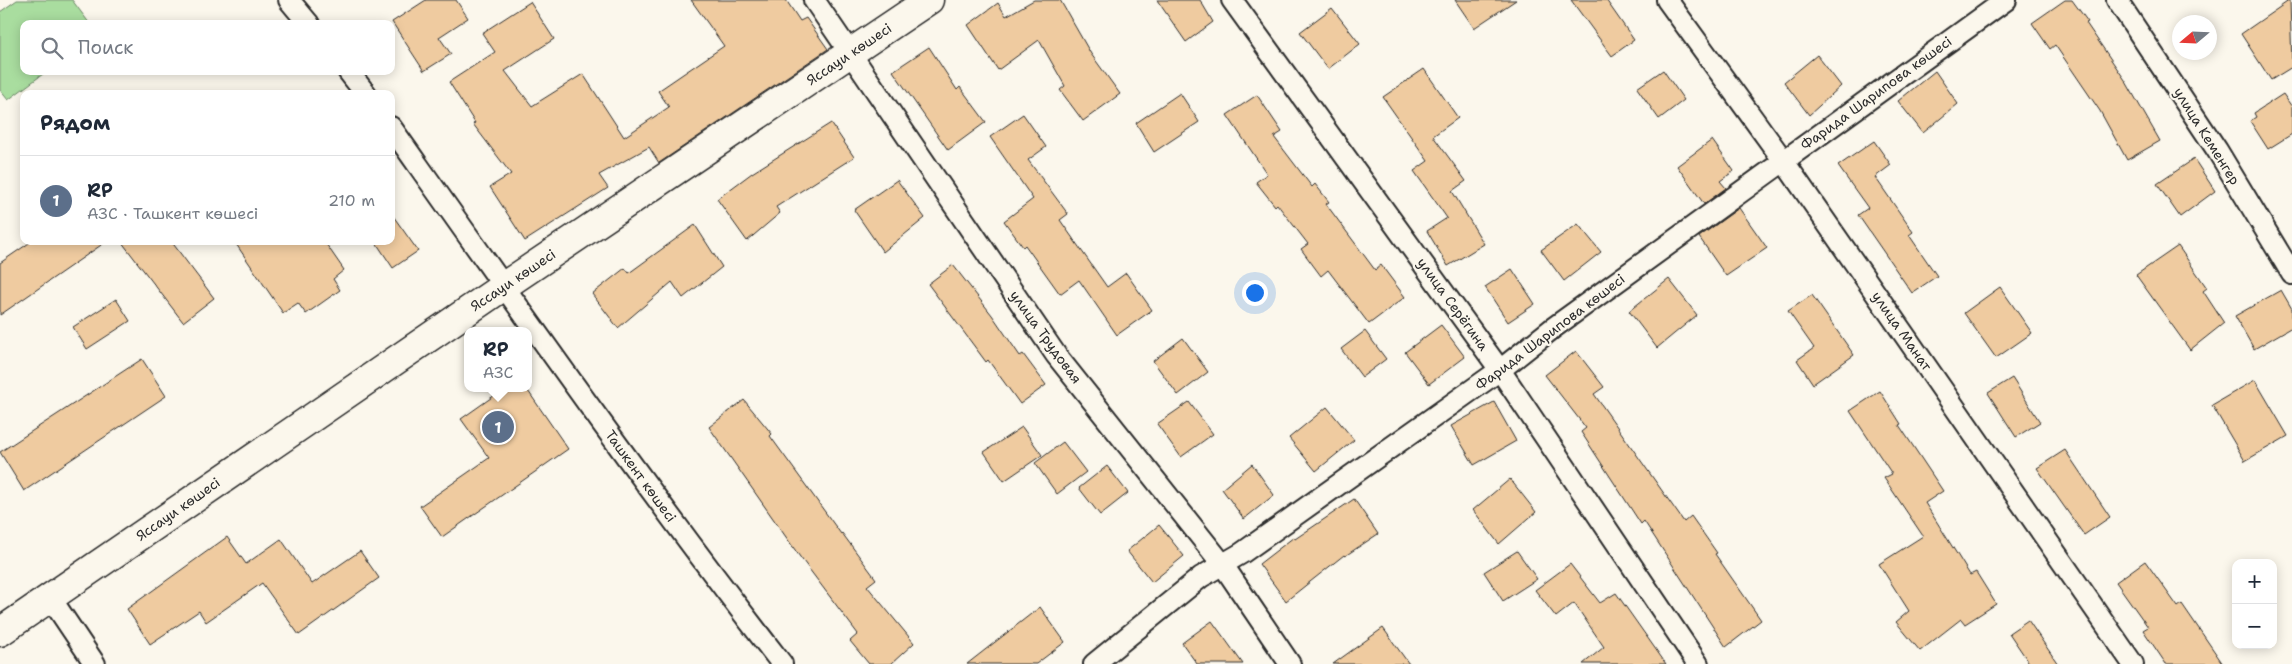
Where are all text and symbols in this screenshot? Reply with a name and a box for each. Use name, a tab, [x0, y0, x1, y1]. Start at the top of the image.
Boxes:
north arrow	[2172, 15, 2217, 60]
street label: Яссауи көшесі	[803, 19, 895, 89]
search box	[20, 20, 395, 75]
street label: Фарида Шарипова көшесі	[1797, 32, 1955, 154]
icon: search	[38, 34, 66, 62]
text: Поиск	[78, 35, 133, 60]
street label: улица Кеменгер	[2170, 84, 2244, 188]
text: Рядом	[40, 109, 110, 137]
text: RP	[87, 178, 113, 203]
text: 1	[52, 190, 60, 211]
text: 210 m	[328, 190, 375, 211]
text: АЗС · Ташкент көшесі	[87, 203, 258, 224]
street label: Яссауи көшесі	[467, 245, 559, 315]
street label: улица Серёгина	[1413, 254, 1493, 354]
street label: Фарида Шарипова көшесі	[1472, 270, 1628, 394]
your location	[1242, 280, 1268, 306]
street label: улица Трудовая	[1006, 287, 1086, 387]
street label: улица Манат	[1868, 288, 1936, 375]
popup	[464, 327, 532, 392]
text: RP	[483, 337, 509, 362]
text: АЗС	[483, 362, 513, 383]
pin: 1	[482, 408, 514, 446]
street label: Ташкент көшесі	[602, 426, 680, 526]
street label: Яссауи көшесі	[132, 473, 224, 545]
map controls	[2232, 559, 2277, 649]
button: +	[2232, 559, 2277, 604]
button: −	[2232, 604, 2277, 649]

